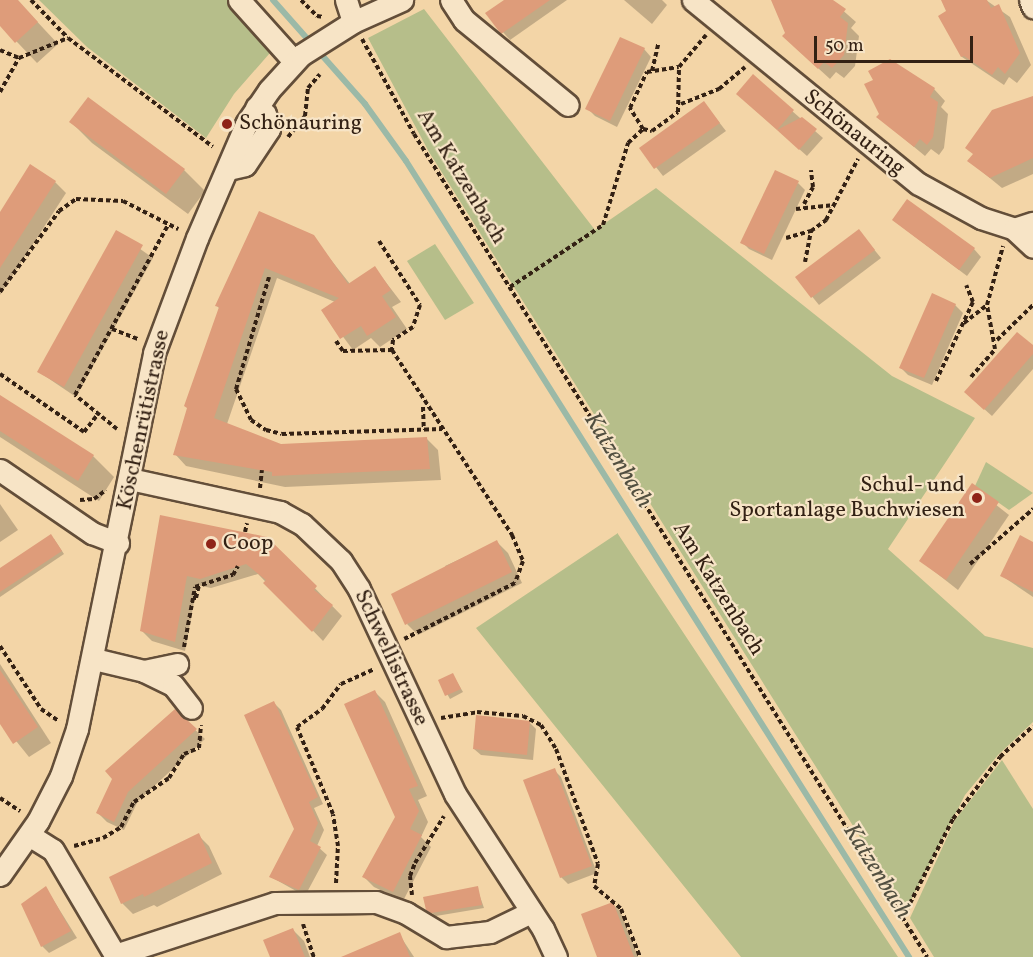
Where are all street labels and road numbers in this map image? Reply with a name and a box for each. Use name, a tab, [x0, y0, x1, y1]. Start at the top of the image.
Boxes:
street label: Schönauring	[798, 84, 910, 182]
street label: Am Katzenbach	[410, 105, 512, 249]
street label: Köschenrütistrasse	[112, 327, 176, 513]
street label: Am Katzenbach	[666, 517, 770, 661]
street label: Schwellistrasse	[348, 586, 434, 730]

